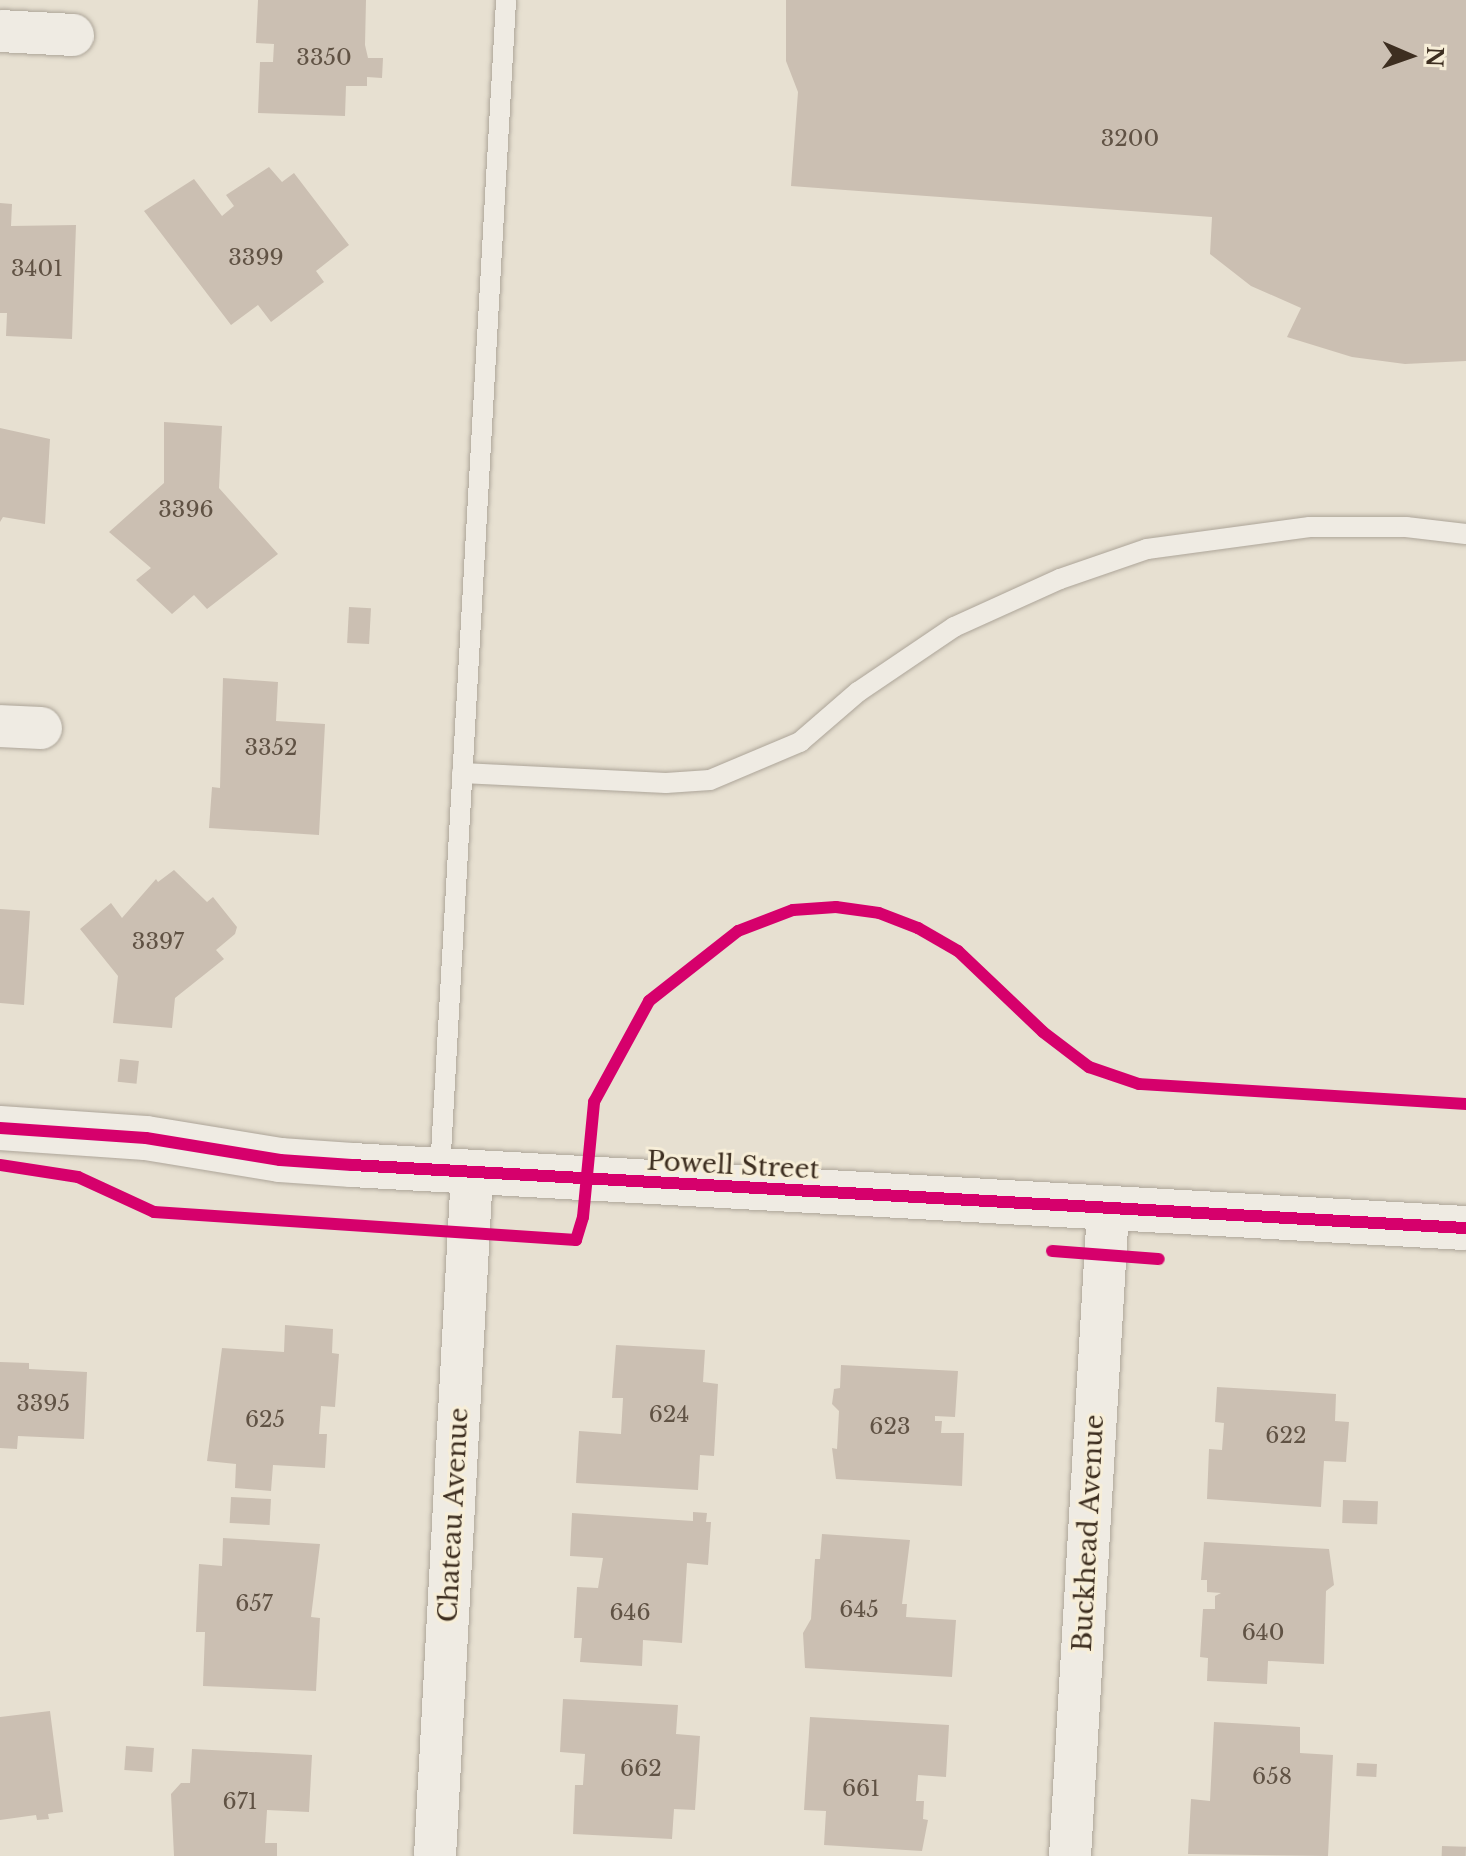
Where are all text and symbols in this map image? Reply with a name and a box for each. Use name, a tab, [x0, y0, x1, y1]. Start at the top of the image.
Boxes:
north arrow	[1370, 16, 1450, 96]
house number: 3350	[296, 45, 352, 71]
text: N	[1421, 46, 1448, 68]
house number: 3200	[1101, 126, 1159, 152]
house number: 3399	[228, 245, 284, 271]
house number: 3401	[11, 256, 63, 282]
house number: 3396	[158, 497, 214, 523]
house number: 3352	[244, 735, 298, 761]
house number: 3397	[132, 929, 184, 955]
street label: Powell Street	[646, 1146, 820, 1186]
house number: 3395	[16, 1391, 70, 1417]
house number: 624	[649, 1402, 689, 1428]
street label: Chateau Avenue	[433, 1406, 475, 1624]
house number: 625	[245, 1407, 285, 1433]
street label: Buckhead Avenue	[1067, 1413, 1111, 1653]
house number: 623	[869, 1414, 911, 1440]
house number: 622	[1265, 1423, 1307, 1449]
house number: 657	[235, 1591, 273, 1617]
house number: 645	[839, 1597, 879, 1623]
house number: 646	[609, 1600, 651, 1626]
house number: 640	[1242, 1620, 1284, 1646]
house number: 662	[620, 1756, 662, 1782]
house number: 658	[1252, 1764, 1292, 1790]
house number: 661	[842, 1776, 880, 1802]
house number: 671	[222, 1789, 258, 1815]

